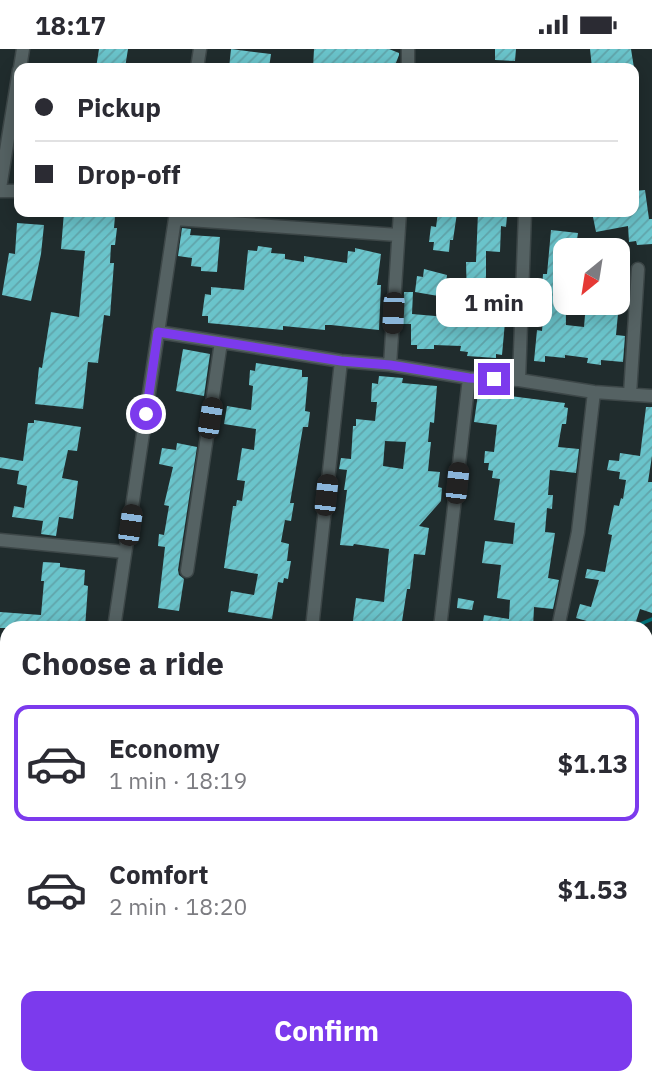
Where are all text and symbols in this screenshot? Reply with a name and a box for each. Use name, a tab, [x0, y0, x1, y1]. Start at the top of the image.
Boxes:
text: 18:17	[35, 8, 106, 42]
text: Pickup	[77, 90, 161, 124]
text: Drop-off	[77, 157, 180, 191]
north arrow	[553, 238, 630, 315]
map controls	[553, 238, 630, 315]
callout: 1 min	[436, 278, 552, 327]
text: 1 min	[464, 287, 524, 317]
car	[382, 291, 405, 335]
route end	[478, 363, 510, 395]
car	[197, 396, 224, 440]
route start	[130, 398, 162, 430]
car	[445, 461, 470, 505]
car	[314, 473, 339, 517]
car	[117, 503, 144, 547]
text: Choose a ride	[21, 642, 224, 684]
text: Economy	[109, 731, 220, 765]
icon: car	[25, 732, 88, 795]
text: $1.13	[558, 746, 628, 780]
text: 1 min · 18:19	[109, 765, 247, 795]
text: Comfort	[109, 857, 208, 891]
icon: car	[25, 858, 88, 921]
text: $1.53	[558, 872, 628, 906]
text: 2 min · 18:20	[109, 891, 247, 921]
button: Confirm	[21, 991, 632, 1071]

